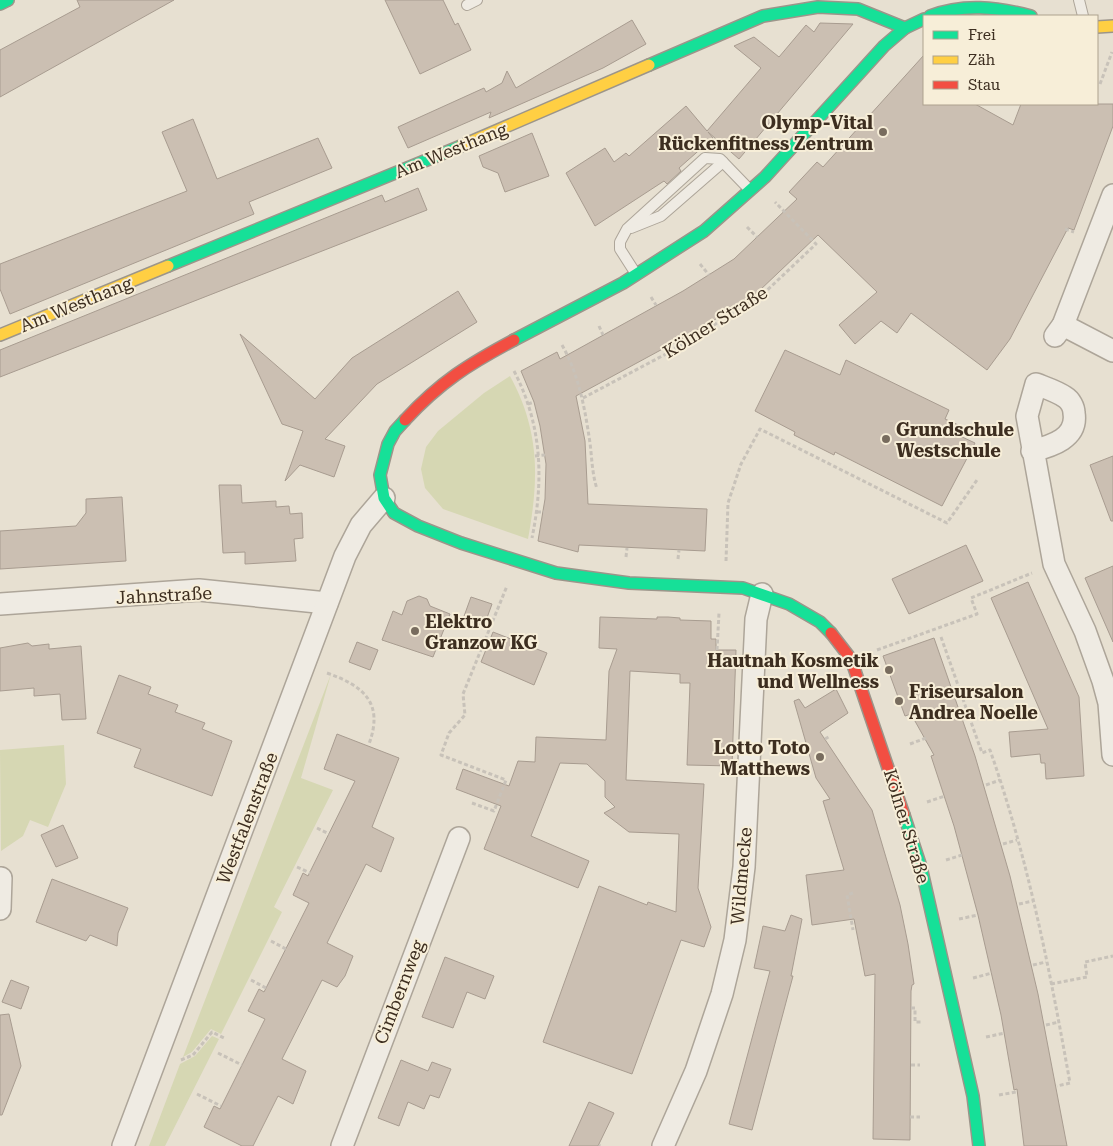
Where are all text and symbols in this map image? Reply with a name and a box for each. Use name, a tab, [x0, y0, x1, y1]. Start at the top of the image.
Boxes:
legend	[923, 15, 1098, 105]
text: Frei	[968, 26, 996, 44]
text: Zäh	[968, 51, 996, 69]
text: Stau	[968, 76, 1001, 94]
place label: Olymp-Vital Rückenfitness Zentrum	[659, 112, 874, 154]
street label: Am Westhang	[392, 118, 511, 182]
marker: Olymp-Vital Rückenfitness Zentrum	[877, 126, 889, 138]
street label: Am Westhang	[17, 272, 136, 336]
street label: Kölner Straße	[659, 282, 771, 362]
place label: Grundschule Westschule	[896, 419, 1015, 461]
marker: Grundschule Westschule	[880, 433, 892, 445]
street label: Jahnstraße	[115, 582, 213, 608]
place label: Elektro Granzow KG	[425, 611, 537, 653]
marker: Elektro Granzow KG	[409, 625, 421, 637]
place label: Hautnah Kosmetik und Wellness	[707, 650, 880, 692]
marker: Hautnah Kosmetik und Wellness	[883, 664, 895, 676]
place label: Friseursalon Andrea Noelle	[909, 681, 1038, 723]
marker: Friseursalon Andrea Noelle	[893, 695, 905, 707]
place label: Lotto Toto Matthews	[714, 737, 810, 779]
street label: Westfalenstraße	[212, 749, 282, 887]
marker: Lotto Toto Matthews	[814, 751, 826, 763]
street label: Kölner Straße	[880, 766, 934, 886]
street label: Wildmecke	[726, 826, 756, 926]
street label: Cimbernweg	[370, 936, 429, 1047]

